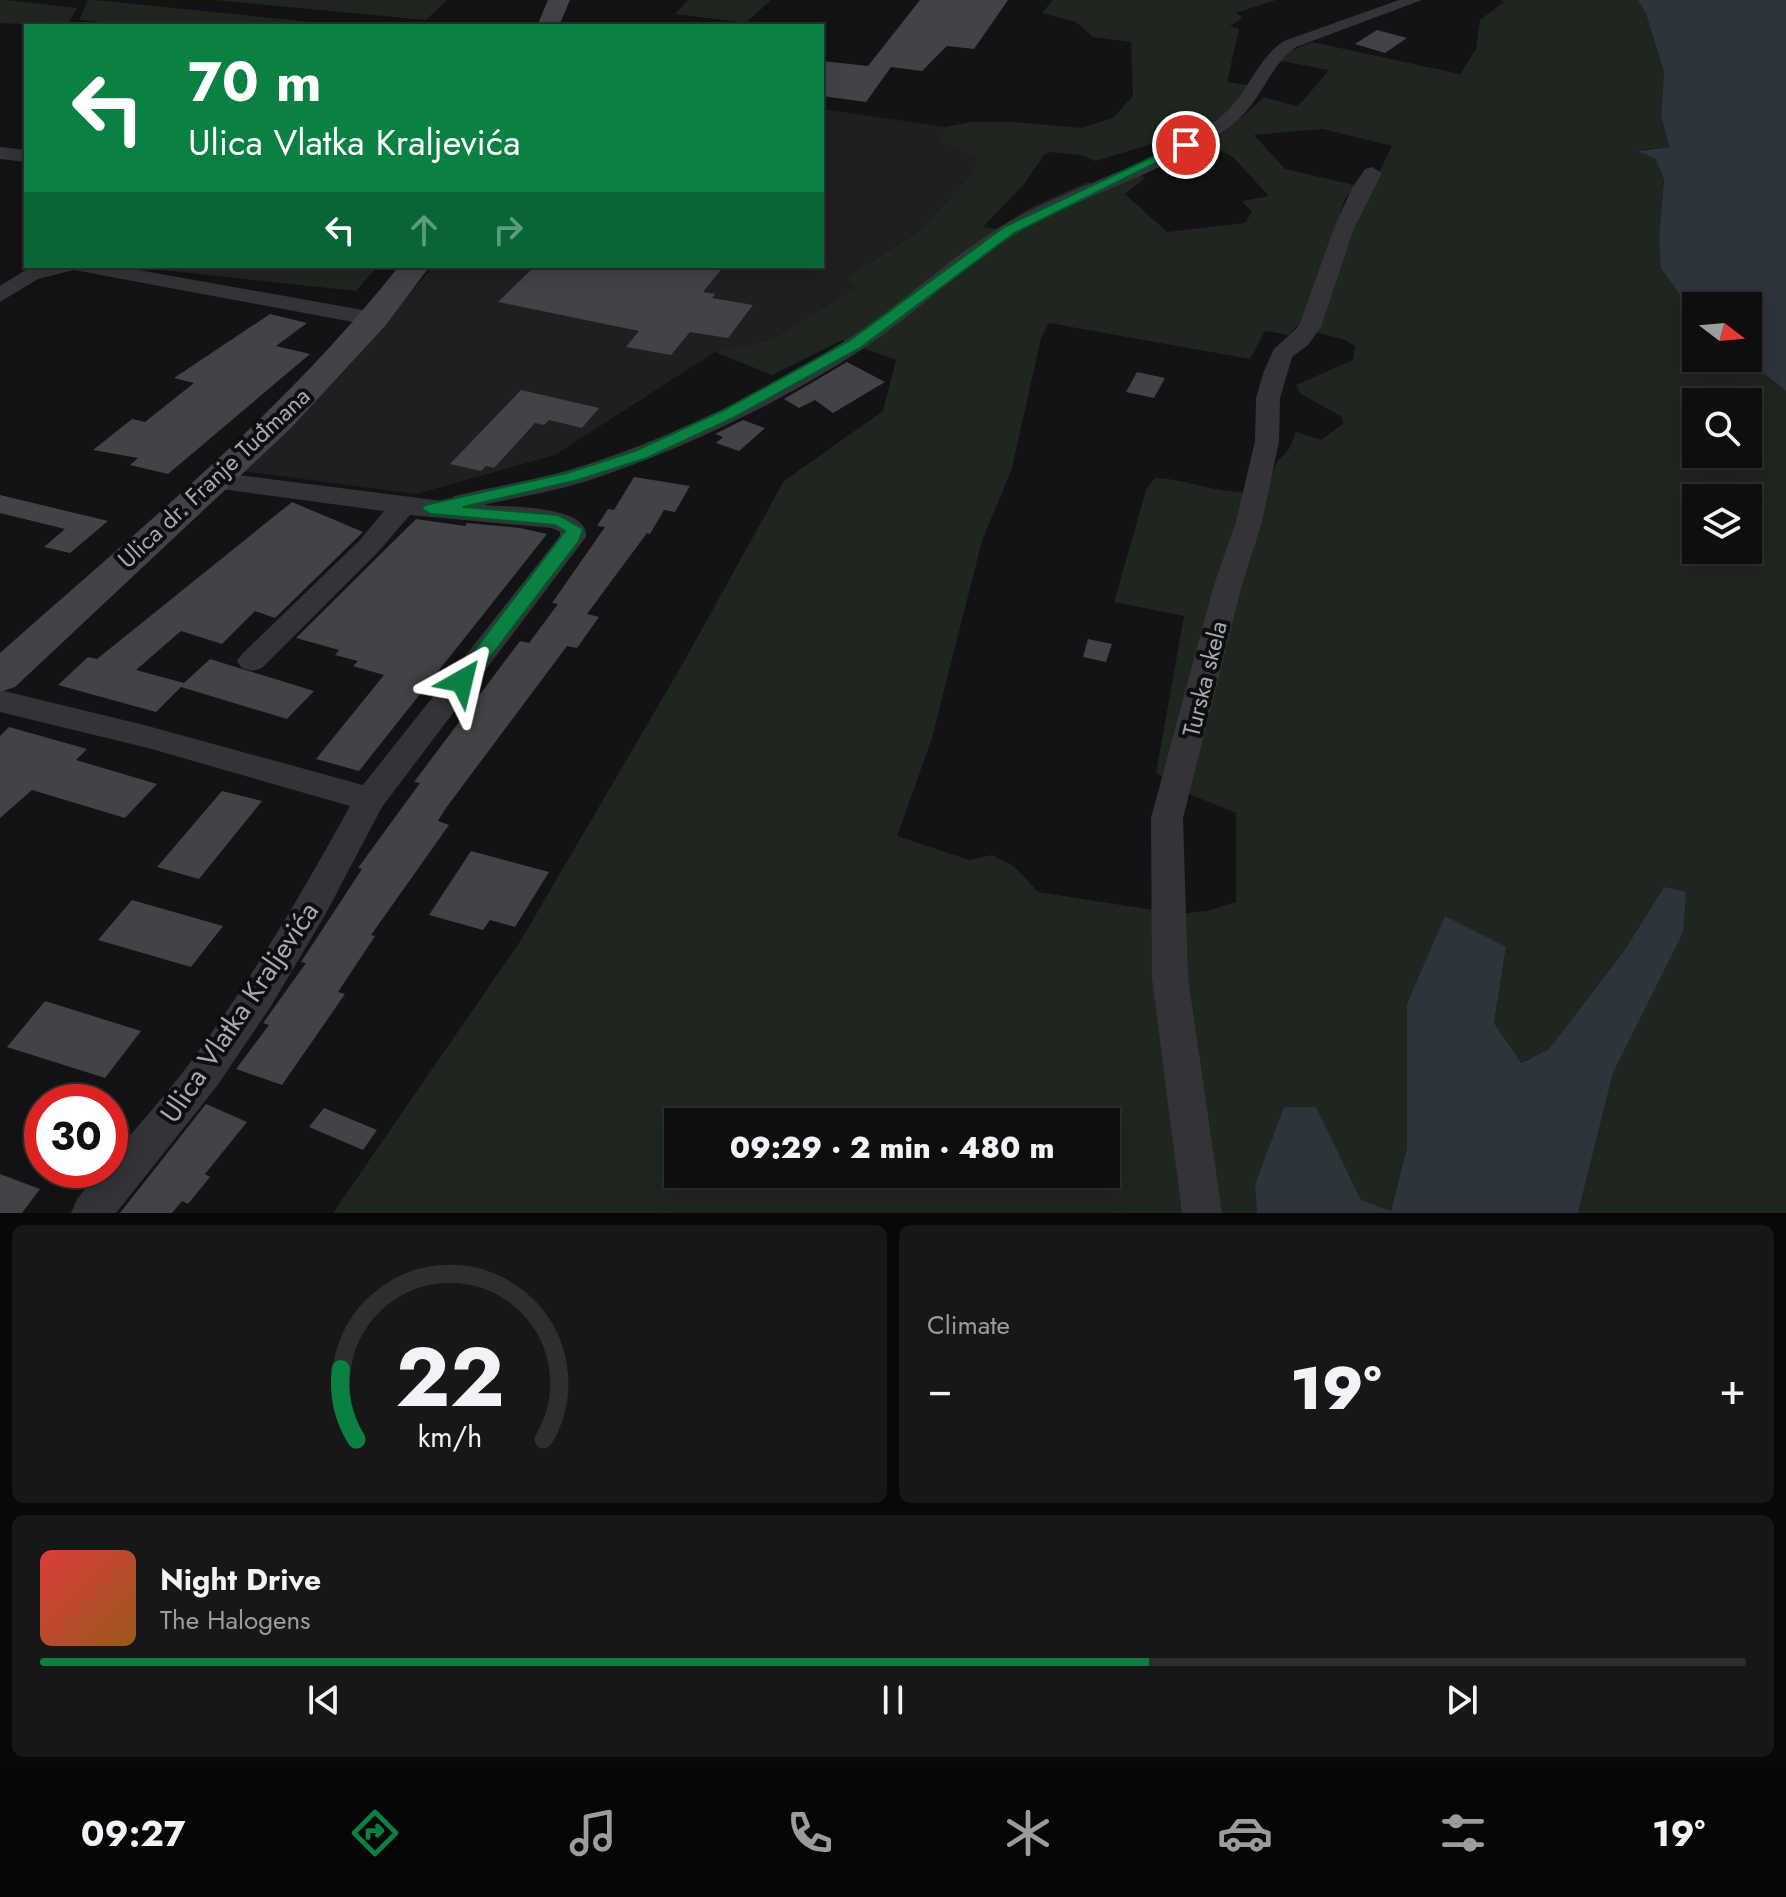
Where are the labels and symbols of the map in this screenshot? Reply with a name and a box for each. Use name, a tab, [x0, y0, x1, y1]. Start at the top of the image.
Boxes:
pin	[1152, 111, 1220, 179]
north arrow	[1682, 292, 1762, 372]
street label: Ulica dr. Franje Tuđmana	[110, 379, 317, 576]
street label: Turska skela	[1173, 617, 1236, 741]
position arrow	[420, 639, 504, 723]
street label: Ulica Vlatka Kraljevića	[150, 894, 329, 1131]
speed limit sign: 30	[24, 1084, 128, 1188]

